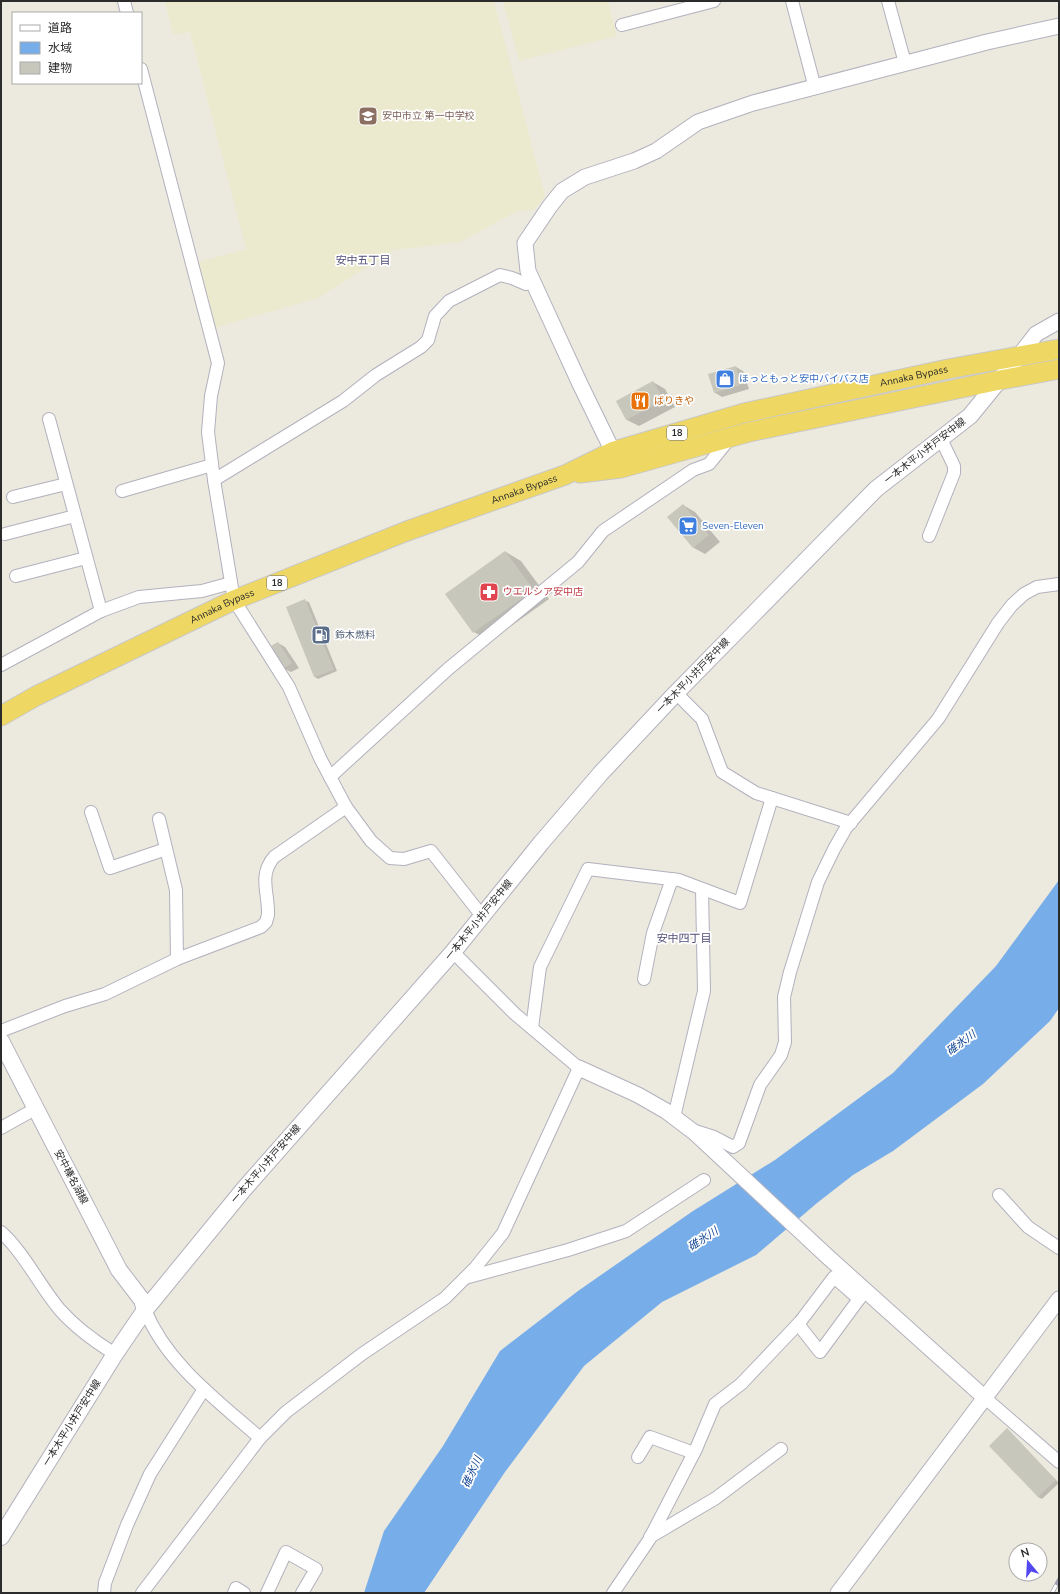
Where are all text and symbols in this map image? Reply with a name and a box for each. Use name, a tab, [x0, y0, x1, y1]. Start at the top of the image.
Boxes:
legend	[12, 12, 142, 84]
text: 道路	[48, 20, 72, 36]
text: 水域	[48, 40, 72, 56]
text: 建物	[48, 60, 72, 76]
school or university icon: 安中市立 第一中学校	[357, 105, 379, 127]
place label: 安中市立 第一中学校	[382, 109, 475, 123]
district label: 安中五丁目	[336, 253, 391, 268]
street label: Annaka Bypass	[878, 362, 949, 391]
shop icon: ほっともっと安中バイパス店	[714, 368, 736, 390]
place label: ほっともっと安中バイパス店	[739, 372, 869, 386]
restaurant icon: ばりきや	[629, 390, 651, 412]
place label: ばりきや	[654, 394, 694, 408]
street label: 一本木平小井戸安中線	[881, 415, 969, 487]
road number: 18	[667, 426, 687, 440]
street label: Annaka Bypass	[489, 471, 560, 508]
supermarket icon: Seven-Eleven	[677, 515, 699, 537]
place label: Seven-Eleven	[702, 519, 764, 533]
road number: 18	[267, 576, 287, 590]
pharmacy icon: ウエルシア安中店	[478, 581, 500, 603]
place label: ウエルシア安中店	[503, 585, 583, 599]
street label: Annaka Bypass	[188, 586, 257, 627]
fuel station icon: 鈴木燃料	[310, 624, 332, 646]
place label: 鈴木燃料	[335, 628, 375, 642]
street label: 一本木平小井戸安中線	[653, 635, 733, 717]
street label: 一本木平小井戸安中線	[442, 877, 516, 963]
district label: 安中四丁目	[657, 931, 712, 946]
water label: 碓氷川	[943, 1027, 980, 1059]
street label: 一本木平小井戸安中線	[228, 1122, 304, 1206]
street label: 安中榛名湖線	[51, 1147, 91, 1207]
water label: 碓氷川	[685, 1223, 722, 1254]
street label: 一本木平小井戸安中線	[40, 1377, 104, 1469]
water label: 碓氷川	[458, 1453, 486, 1490]
north arrow	[1008, 1542, 1048, 1582]
text: N	[1019, 1545, 1031, 1561]

